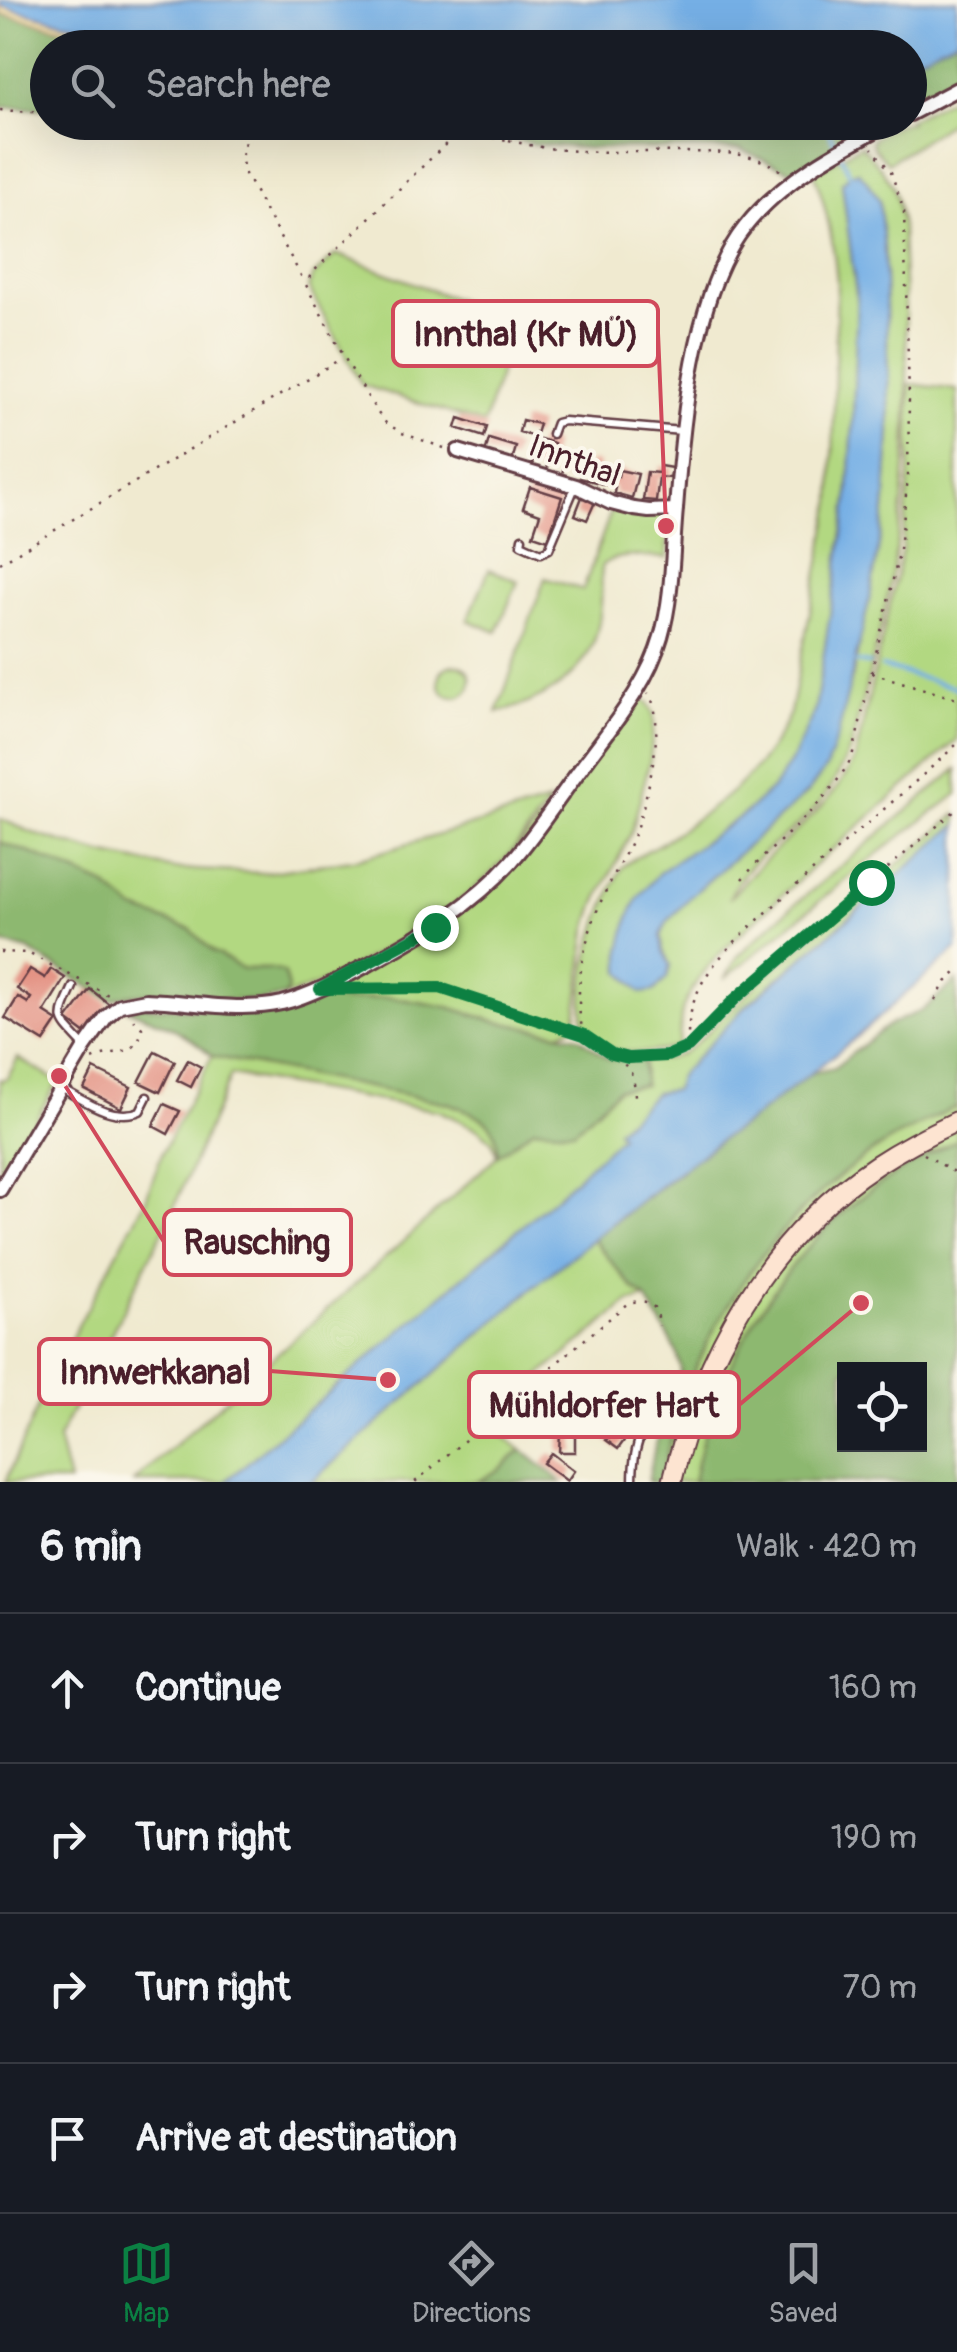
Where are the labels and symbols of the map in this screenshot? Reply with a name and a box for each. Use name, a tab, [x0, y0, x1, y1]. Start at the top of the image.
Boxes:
callout: Innthal (Kr MÜ)	[393, 301, 658, 366]
text: Innthal (Kr MÜ)	[413, 313, 639, 357]
street label: Innthal	[523, 426, 626, 496]
route start	[849, 860, 895, 906]
route end	[413, 905, 459, 951]
callout: Rausching	[164, 1210, 351, 1275]
text: Rausching	[184, 1221, 330, 1265]
callout: Innwerkkanal	[39, 1339, 270, 1404]
text: Innwerkkanal	[59, 1351, 251, 1395]
callout: Mühldorfer Hart	[469, 1372, 739, 1437]
text: Mühldorfer Hart	[489, 1384, 720, 1428]

